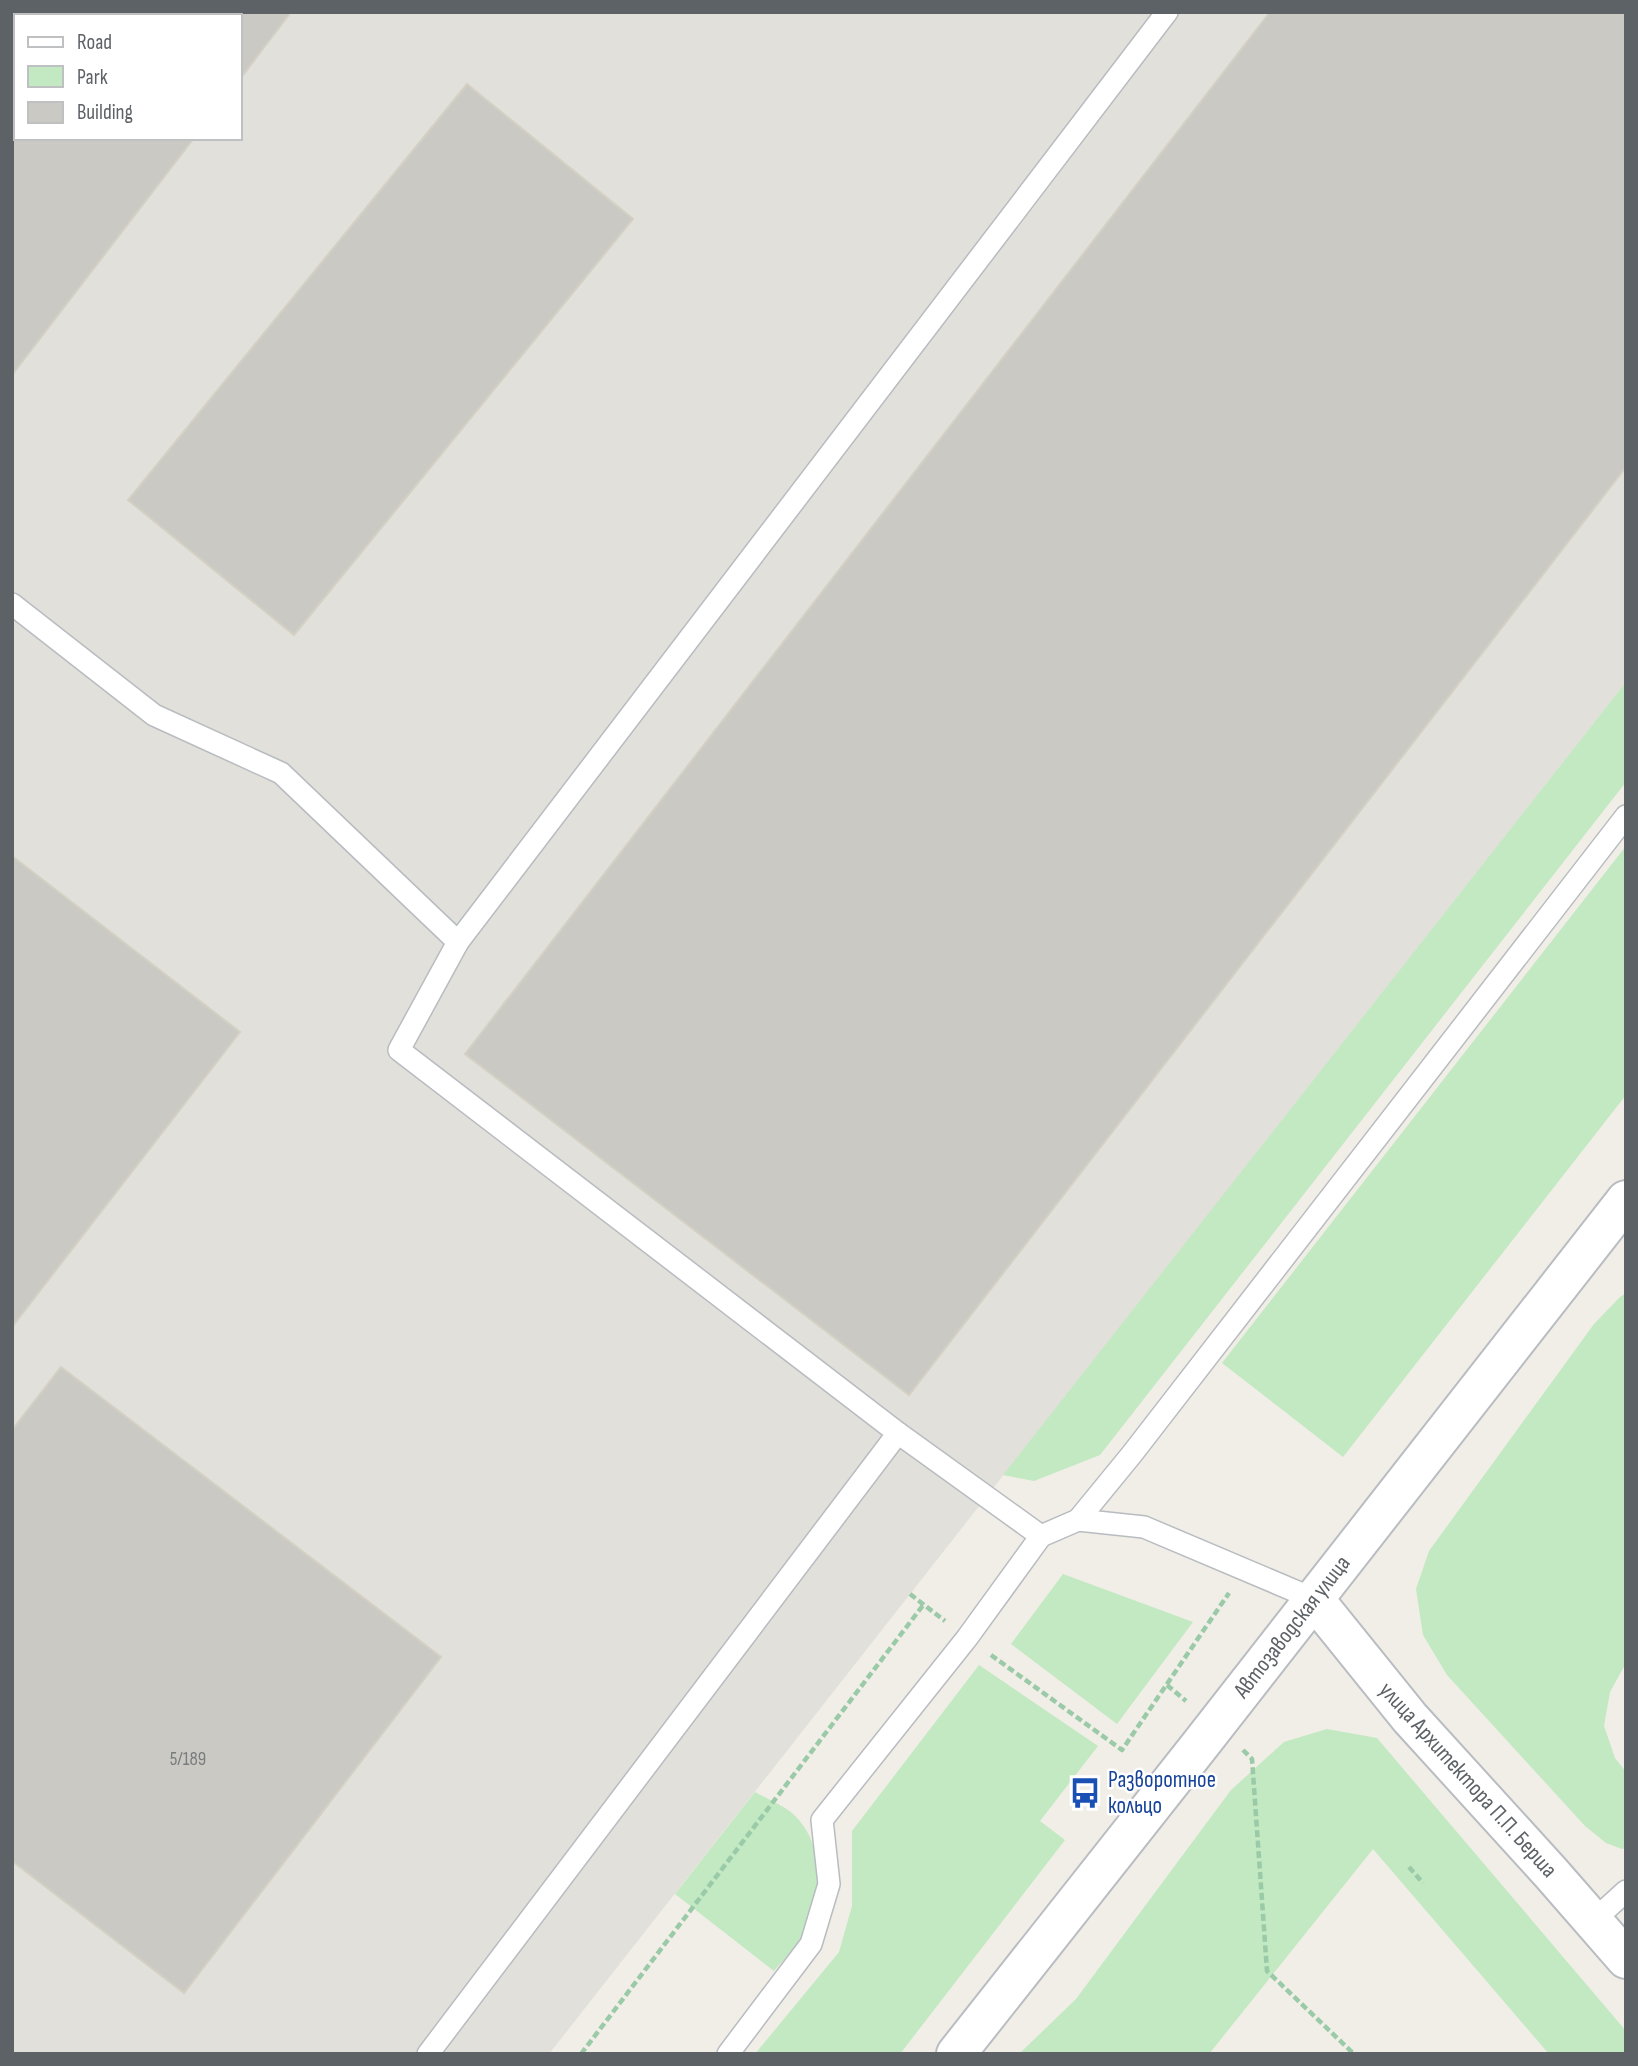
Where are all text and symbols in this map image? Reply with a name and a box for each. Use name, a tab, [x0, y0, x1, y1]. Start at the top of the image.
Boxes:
legend	[14, 14, 242, 140]
text: Road	[77, 30, 112, 55]
text: Park	[77, 65, 108, 90]
text: Building	[77, 100, 133, 125]
street label: Автозаводская улица	[1227, 1550, 1356, 1705]
street label: улица Архитектора П.П. Берша	[1373, 1677, 1563, 1883]
house number: 5/189	[170, 1748, 206, 1771]
place label: Разворотное кольцо	[1108, 1766, 1216, 1820]
bus stop icon: Разворотное кольцо	[1068, 1776, 1102, 1810]

